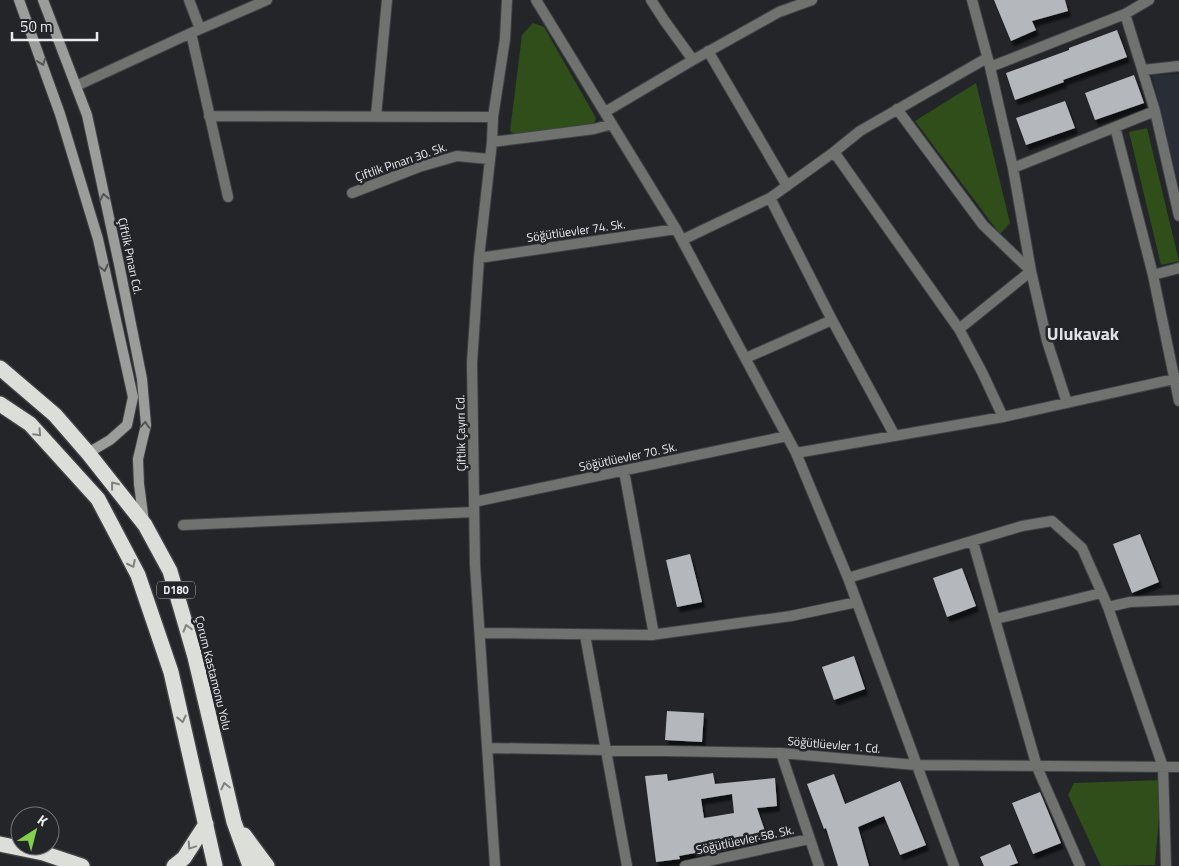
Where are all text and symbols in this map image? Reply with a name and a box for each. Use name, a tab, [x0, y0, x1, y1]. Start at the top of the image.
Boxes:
scale bar	[12, 10, 98, 42]
text: 50 m	[20, 15, 53, 38]
one-way arrow	[36, 58, 46, 66]
street label: Çiftlik Pınarı 30. Sk.	[352, 137, 449, 186]
one-way arrow	[100, 192, 110, 201]
street label: Söğütlüevler 74. Sk.	[525, 214, 627, 247]
street label: Çiftlik Pınarı Cd.	[113, 216, 148, 296]
one-way arrow	[98, 263, 109, 272]
district label: Ulukavak	[1047, 320, 1120, 347]
street label: Çiftlik Çayırı Cd.	[450, 394, 471, 472]
one-way arrow	[139, 421, 150, 429]
one-way arrow	[32, 428, 41, 437]
street label: Söğütlüevler 70. Sk.	[577, 437, 679, 476]
one-way arrow	[110, 482, 119, 491]
one-way arrow	[126, 559, 136, 568]
road number: D180	[157, 582, 195, 598]
street label: Çorum Kastamonu Yolu	[190, 614, 237, 732]
one-way arrow	[182, 625, 192, 633]
one-way arrow	[176, 714, 187, 723]
street label: Söğütlüevler 1. Cd.	[787, 731, 881, 758]
one-way arrow	[220, 782, 231, 791]
north arrow	[10, 806, 60, 856]
text: K	[33, 809, 53, 831]
street label: Söğütlüevler 58. Sk.	[694, 820, 796, 859]
one-way arrow	[188, 841, 197, 850]

